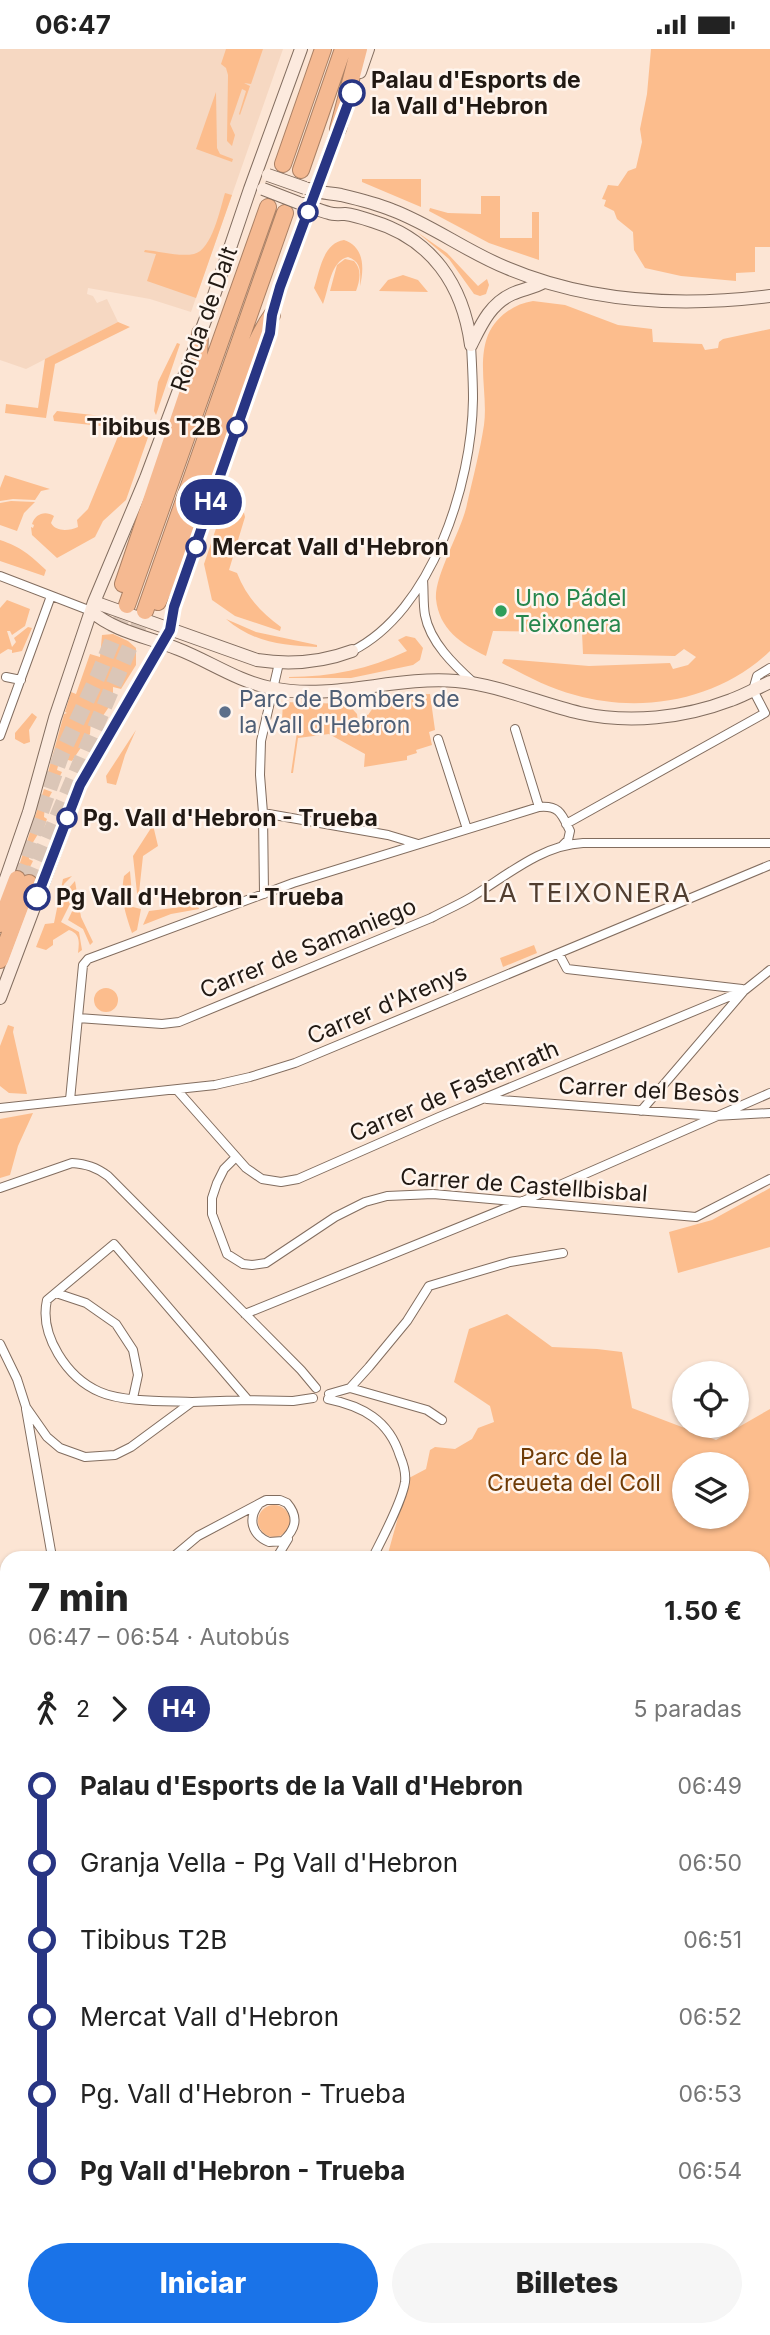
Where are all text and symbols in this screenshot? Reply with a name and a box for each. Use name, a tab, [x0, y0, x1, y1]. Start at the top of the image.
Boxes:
text: 06:47	[35, 9, 111, 40]
place label: Palau d'Esports de la Vall d'Hebron	[371, 66, 581, 120]
marker: Palau d'Esports de la Vall d'Hebron	[339, 80, 365, 106]
unlabelled marker	[298, 202, 318, 222]
street label: Ronda de Dalt	[165, 242, 243, 395]
place label: Tibibus T2B	[86, 413, 221, 441]
marker: Tibibus T2B	[227, 417, 247, 437]
line badge: H4	[180, 479, 242, 525]
text: H4	[194, 487, 228, 516]
place label: Mercat Vall d'Hebron	[212, 533, 449, 561]
marker: Mercat Vall d'Hebron	[186, 537, 206, 557]
place label: Uno Pádel Teixonera	[515, 584, 627, 638]
marker: Uno Pádel Teixonera	[493, 603, 509, 619]
place label: Parc de Bombers de la Vall d'Hebron	[239, 685, 460, 739]
marker: Parc de Bombers de la Vall d'Hebron	[217, 704, 233, 720]
place label: Pg. Vall d'Hebron - Trueba	[83, 804, 378, 832]
marker: Pg. Vall d'Hebron - Trueba	[57, 808, 77, 828]
district label: LA TEIXONERA	[482, 877, 692, 908]
place label: Pg Vall d'Hebron - Trueba	[56, 883, 344, 911]
marker: Pg Vall d'Hebron - Trueba	[24, 884, 50, 910]
street label: Carrer de Samaniego	[196, 892, 420, 1004]
street label: Carrer d'Arenys	[303, 958, 471, 1050]
street label: Carrer de Fastenrath	[345, 1034, 563, 1148]
street label: Carrer del Besòs	[558, 1071, 740, 1109]
street label: Carrer de Castellbisbal	[399, 1162, 649, 1208]
map controls	[672, 1361, 749, 1529]
button: locate	[672, 1361, 749, 1438]
park label: Parc de la Creueta del Coll	[487, 1443, 661, 1497]
button: layers	[672, 1452, 749, 1529]
text: 7 min	[28, 1574, 129, 1620]
text: 1.50 €	[664, 1595, 742, 1626]
text: 06:47 – 06:54 · Autobús	[28, 1623, 290, 1651]
icon: walk	[28, 1690, 66, 1728]
icon: forward	[100, 1690, 138, 1728]
text: H4	[162, 1694, 196, 1723]
text: 2	[76, 1695, 90, 1723]
text: 5 paradas	[634, 1695, 742, 1723]
text: Palau d'Esports de la Vall d'Hebron	[80, 1770, 523, 1801]
text: 06:49	[677, 1772, 742, 1800]
text: Granja Vella - Pg Vall d'Hebron	[80, 1847, 458, 1878]
text: 06:50	[678, 1849, 742, 1877]
text: Tibibus T2B	[80, 1924, 227, 1955]
text: 06:51	[683, 1926, 742, 1954]
text: Mercat Vall d'Hebron	[80, 2001, 339, 2032]
text: 06:52	[679, 2003, 742, 2031]
text: Pg. Vall d'Hebron - Trueba	[80, 2078, 406, 2109]
text: 06:53	[678, 2080, 742, 2108]
text: Pg Vall d'Hebron - Trueba	[80, 2155, 405, 2186]
text: 06:54	[678, 2157, 742, 2185]
button: Iniciar	[28, 2243, 378, 2323]
button: Billetes	[392, 2243, 742, 2323]

